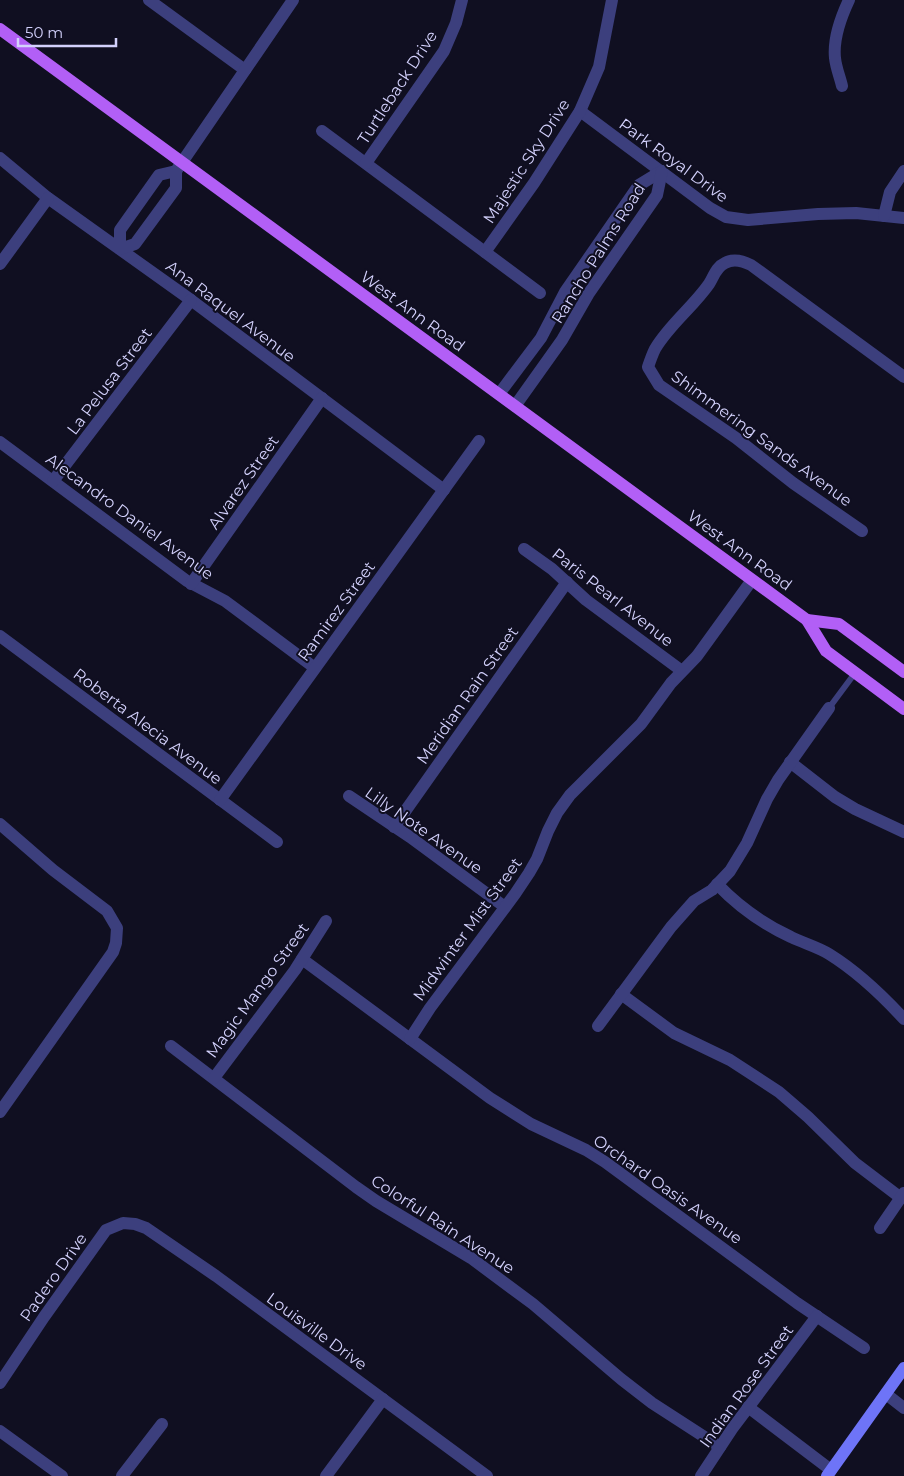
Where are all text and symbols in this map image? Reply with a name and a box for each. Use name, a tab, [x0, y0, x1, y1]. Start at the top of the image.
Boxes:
scale bar	[18, 15, 115, 47]
text: 50 m	[25, 23, 63, 42]
street label: Turtleback Drive	[354, 27, 441, 148]
street label: Majestic Sky Drive	[479, 96, 574, 227]
street label: Park Royal Drive	[615, 114, 732, 206]
street label: Rancho Palms Road	[548, 180, 649, 327]
street label: Ana Raquel Avenue	[162, 257, 299, 366]
street label: West Ann Road	[357, 267, 469, 356]
street label: La Pelusa Street	[63, 324, 156, 438]
street label: Shimmering Sands Avenue	[668, 367, 856, 510]
street label: Alvarez Street	[204, 431, 283, 533]
street label: Alecandro Daniel Avenue	[42, 449, 217, 584]
street label: West Ann Road	[684, 506, 796, 595]
street label: Paris Pearl Avenue	[548, 544, 677, 651]
street label: Ramirez Street	[294, 557, 379, 665]
street label: Meridian Rain Street	[413, 622, 522, 768]
street label: Roberta Alecia Avenue	[70, 664, 226, 789]
street label: Lilly Note Avenue	[361, 783, 486, 878]
street label: Midwinter Mist Street	[409, 854, 526, 1005]
street label: Magic Mango Street	[202, 919, 313, 1062]
street label: Orchard Oasis Avenue	[590, 1131, 746, 1248]
street label: Colorful Rain Avenue	[367, 1171, 518, 1278]
street label: Padero Drive	[16, 1229, 91, 1325]
street label: Louisville Drive	[263, 1289, 371, 1374]
street label: Indian Rose Street	[696, 1321, 798, 1451]

